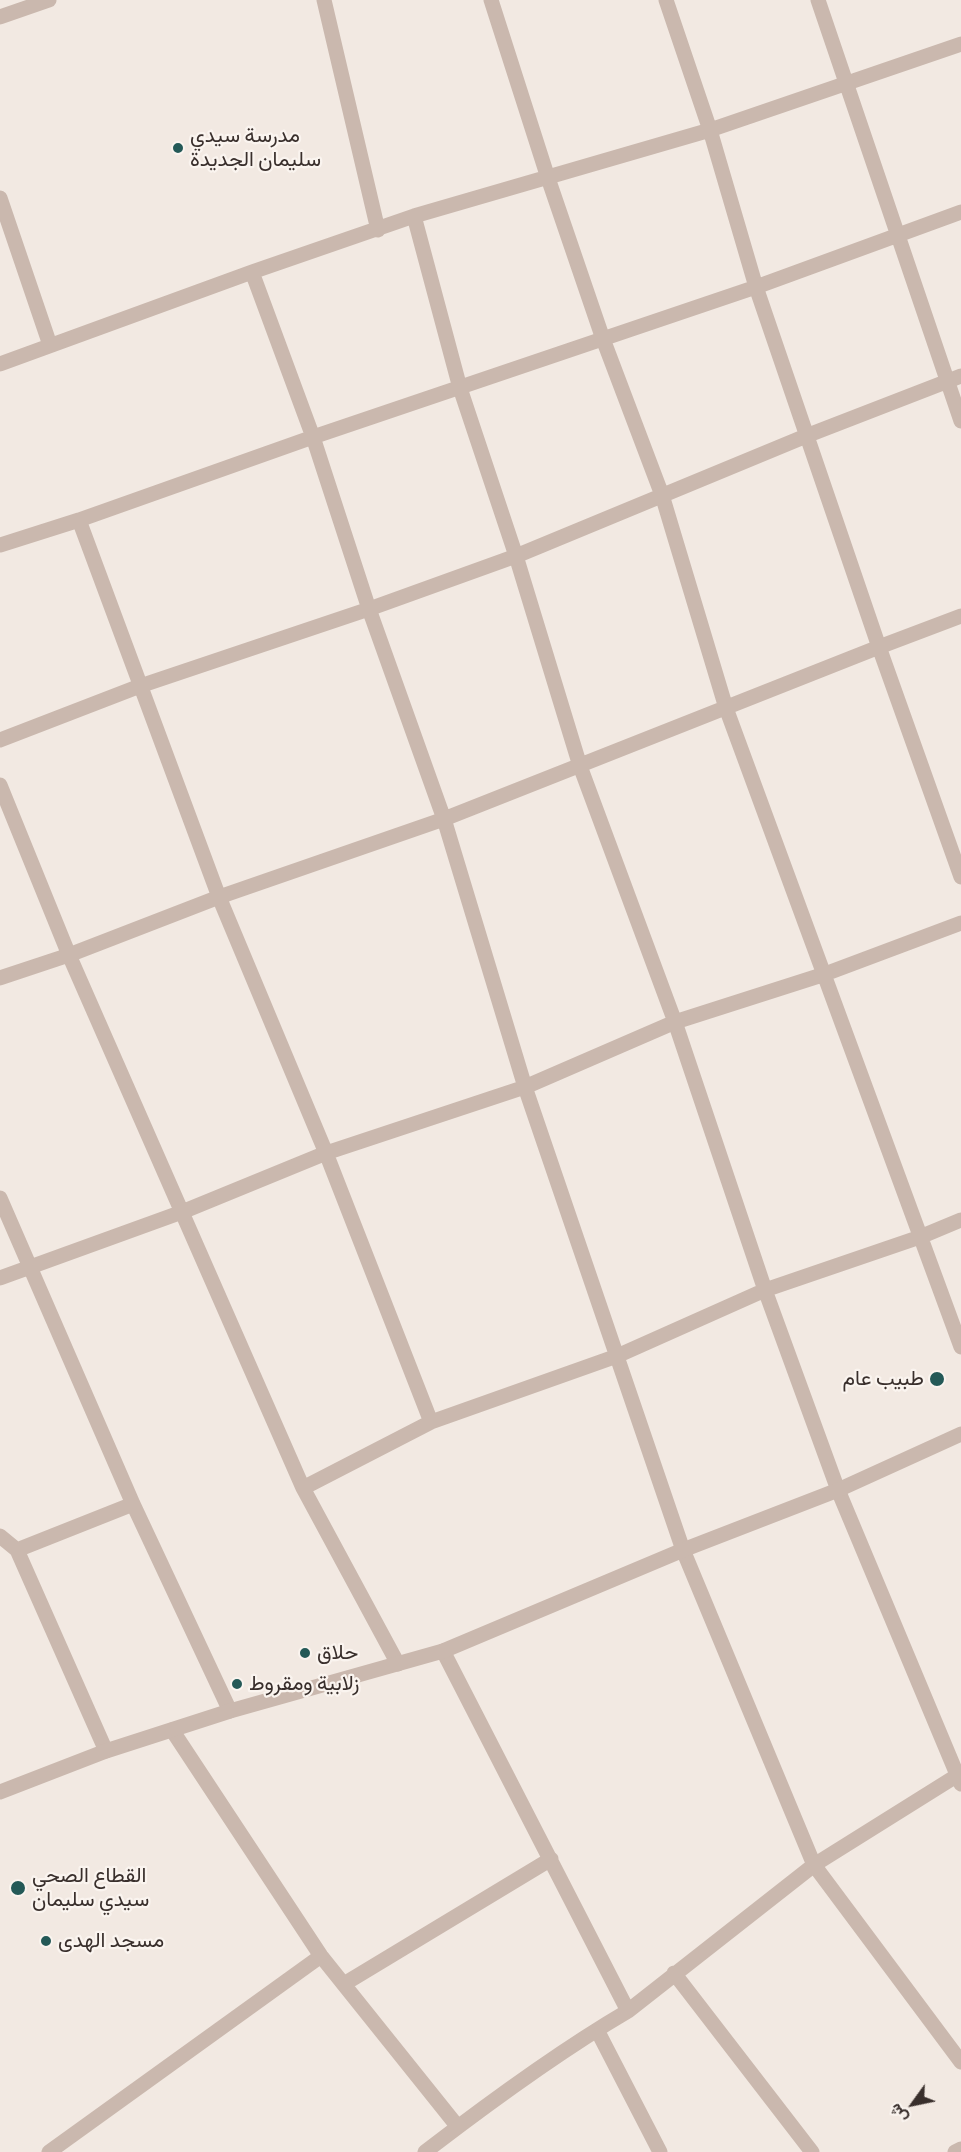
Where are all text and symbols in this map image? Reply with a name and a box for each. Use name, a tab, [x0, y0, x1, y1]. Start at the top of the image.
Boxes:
place label: مدرسة سيدي سليمان الجديدة	[190, 123, 321, 173]
marker: مدرسة سيدي سليمان الجديدة	[171, 141, 185, 155]
place label: طبيب عام	[843, 1366, 924, 1392]
marker: طبيب عام	[928, 1370, 946, 1388]
place label: حلاق	[317, 1640, 358, 1666]
marker: حلاق	[298, 1646, 312, 1660]
place label: زلابية ومقروط	[249, 1671, 359, 1697]
marker: زلابية ومقروط	[230, 1677, 244, 1691]
place label: القطاع الصحي سيدي سليمان	[32, 1863, 149, 1913]
marker: القطاع الصحي سيدي سليمان	[9, 1879, 27, 1897]
place label: مسجد الهدى	[58, 1928, 164, 1954]
marker: مسجد الهدى	[39, 1934, 53, 1948]
north arrow	[883, 2074, 943, 2134]
text: ش	[884, 2100, 912, 2127]

